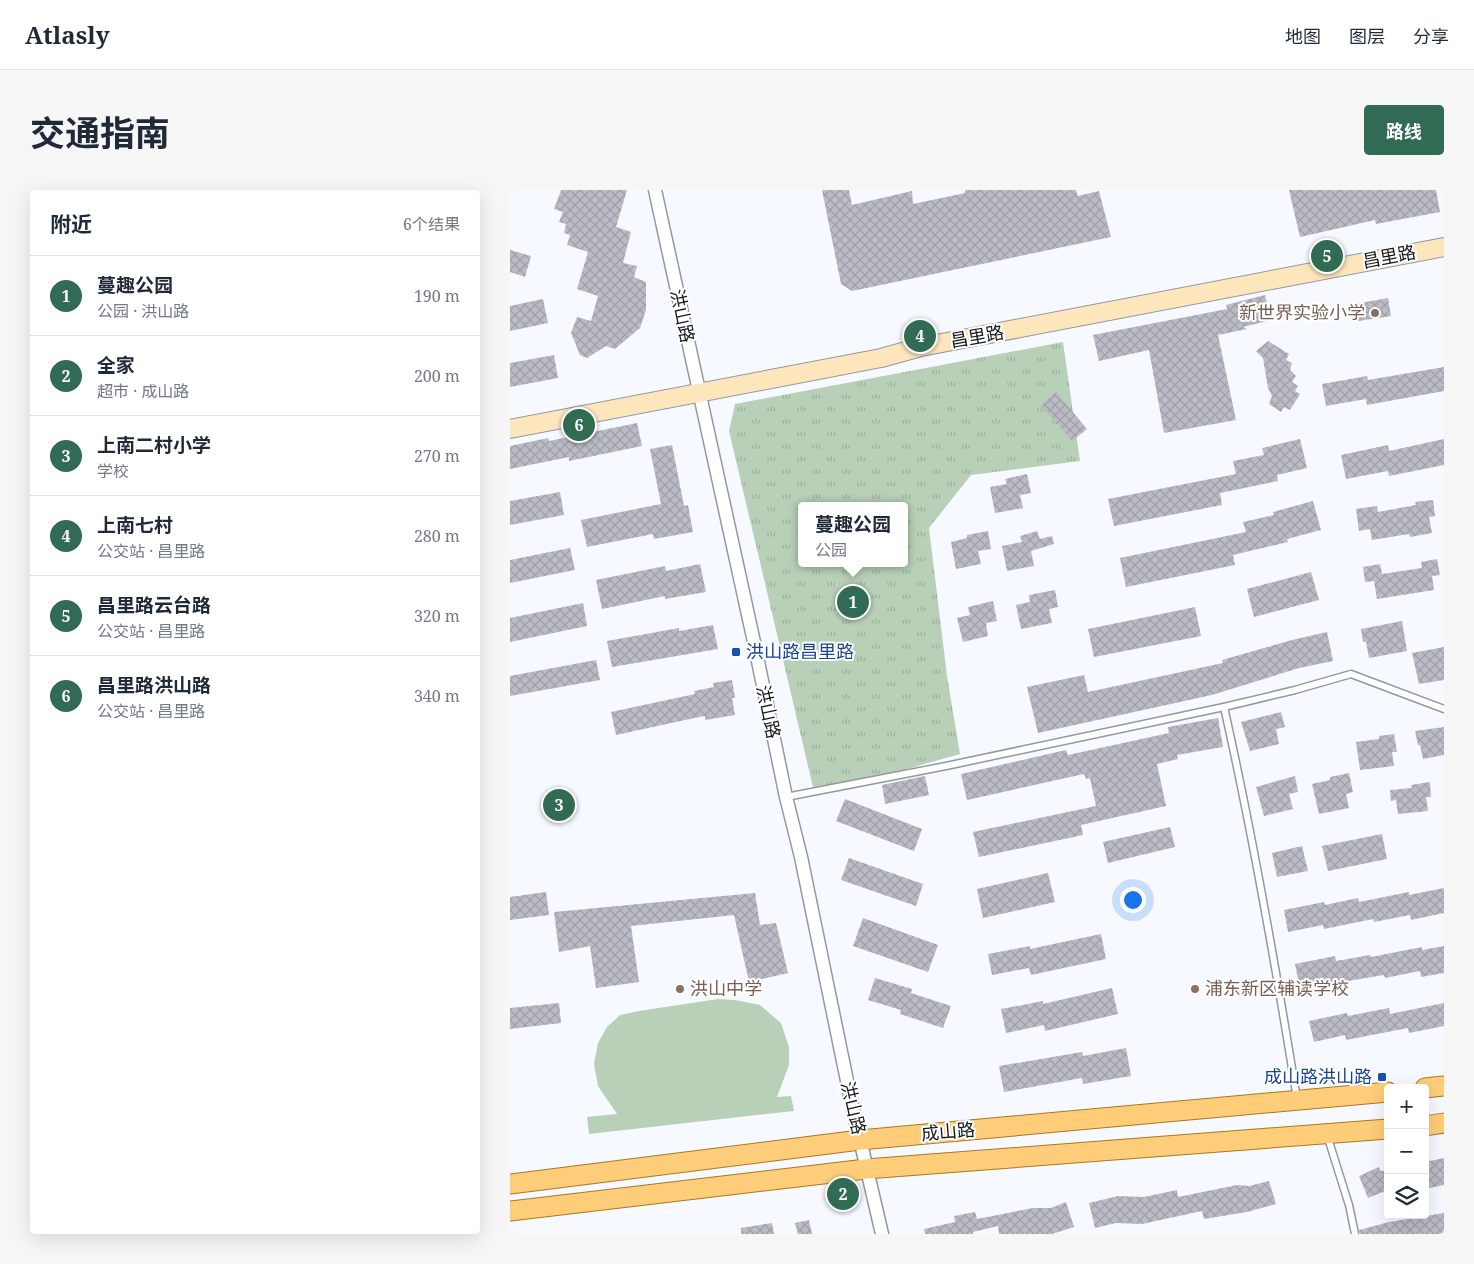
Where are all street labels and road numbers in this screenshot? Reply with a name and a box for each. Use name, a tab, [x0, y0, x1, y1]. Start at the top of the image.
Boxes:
street label: 昌里路	[1360, 239, 1418, 273]
street label: 洪山路	[666, 287, 700, 345]
street label: 昌里路	[948, 320, 1005, 353]
street label: 洪山路	[752, 683, 786, 741]
street label: 洪山路	[836, 1079, 872, 1137]
street label: 成山路	[920, 1117, 976, 1145]

